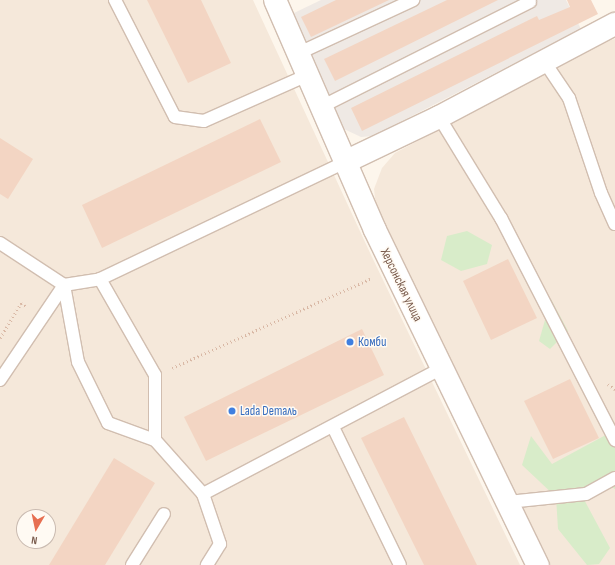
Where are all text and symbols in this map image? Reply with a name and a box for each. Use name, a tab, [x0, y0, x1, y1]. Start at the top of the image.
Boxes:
street label: Херсонская улица	[377, 246, 425, 324]
place label: Комби	[358, 334, 386, 350]
marker: Комби	[345, 337, 355, 347]
place label: Lada Dеталь	[240, 403, 297, 419]
marker: Lada Dеталь	[227, 406, 237, 416]
north arrow	[16, 509, 56, 549]
text: N	[30, 533, 38, 547]

